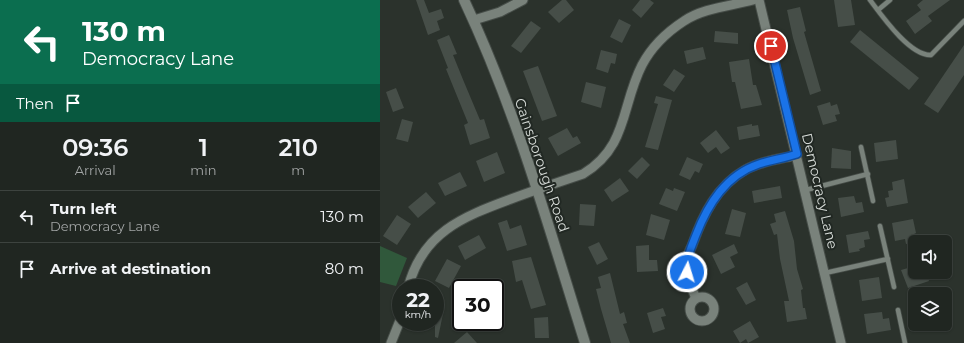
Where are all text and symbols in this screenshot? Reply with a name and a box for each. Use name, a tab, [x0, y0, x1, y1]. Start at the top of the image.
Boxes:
text: 130 m	[82, 14, 166, 48]
icon: left	[16, 16, 68, 68]
pin	[754, 29, 788, 63]
icon: arrive	[760, 35, 782, 57]
text: Democracy Lane	[82, 48, 234, 70]
icon: arrive	[62, 92, 84, 114]
text: Then	[16, 94, 54, 113]
street label: Gainsborough Road	[511, 96, 573, 234]
street label: Democracy Lane	[798, 131, 842, 251]
text: 09:36	[62, 133, 128, 162]
text: 1	[199, 133, 208, 162]
text: 210	[279, 133, 318, 162]
text: Arrival	[75, 162, 116, 178]
text: min	[190, 162, 216, 178]
text: m	[291, 162, 305, 178]
text: Turn left	[50, 199, 117, 218]
icon: left	[16, 206, 38, 228]
text: 130 m	[320, 207, 364, 226]
text: Democracy Lane	[50, 218, 160, 234]
map controls	[908, 235, 952, 331]
button: sound	[908, 235, 952, 279]
position arrow	[666, 251, 708, 293]
icon: arrive	[16, 258, 38, 280]
text: Arrive at destination	[50, 259, 211, 278]
text: 80 m	[325, 259, 364, 278]
speed limit sign: 30	[452, 279, 504, 331]
button: layers	[908, 287, 952, 331]
text: 22	[406, 288, 430, 312]
text: km/h	[405, 308, 431, 321]

